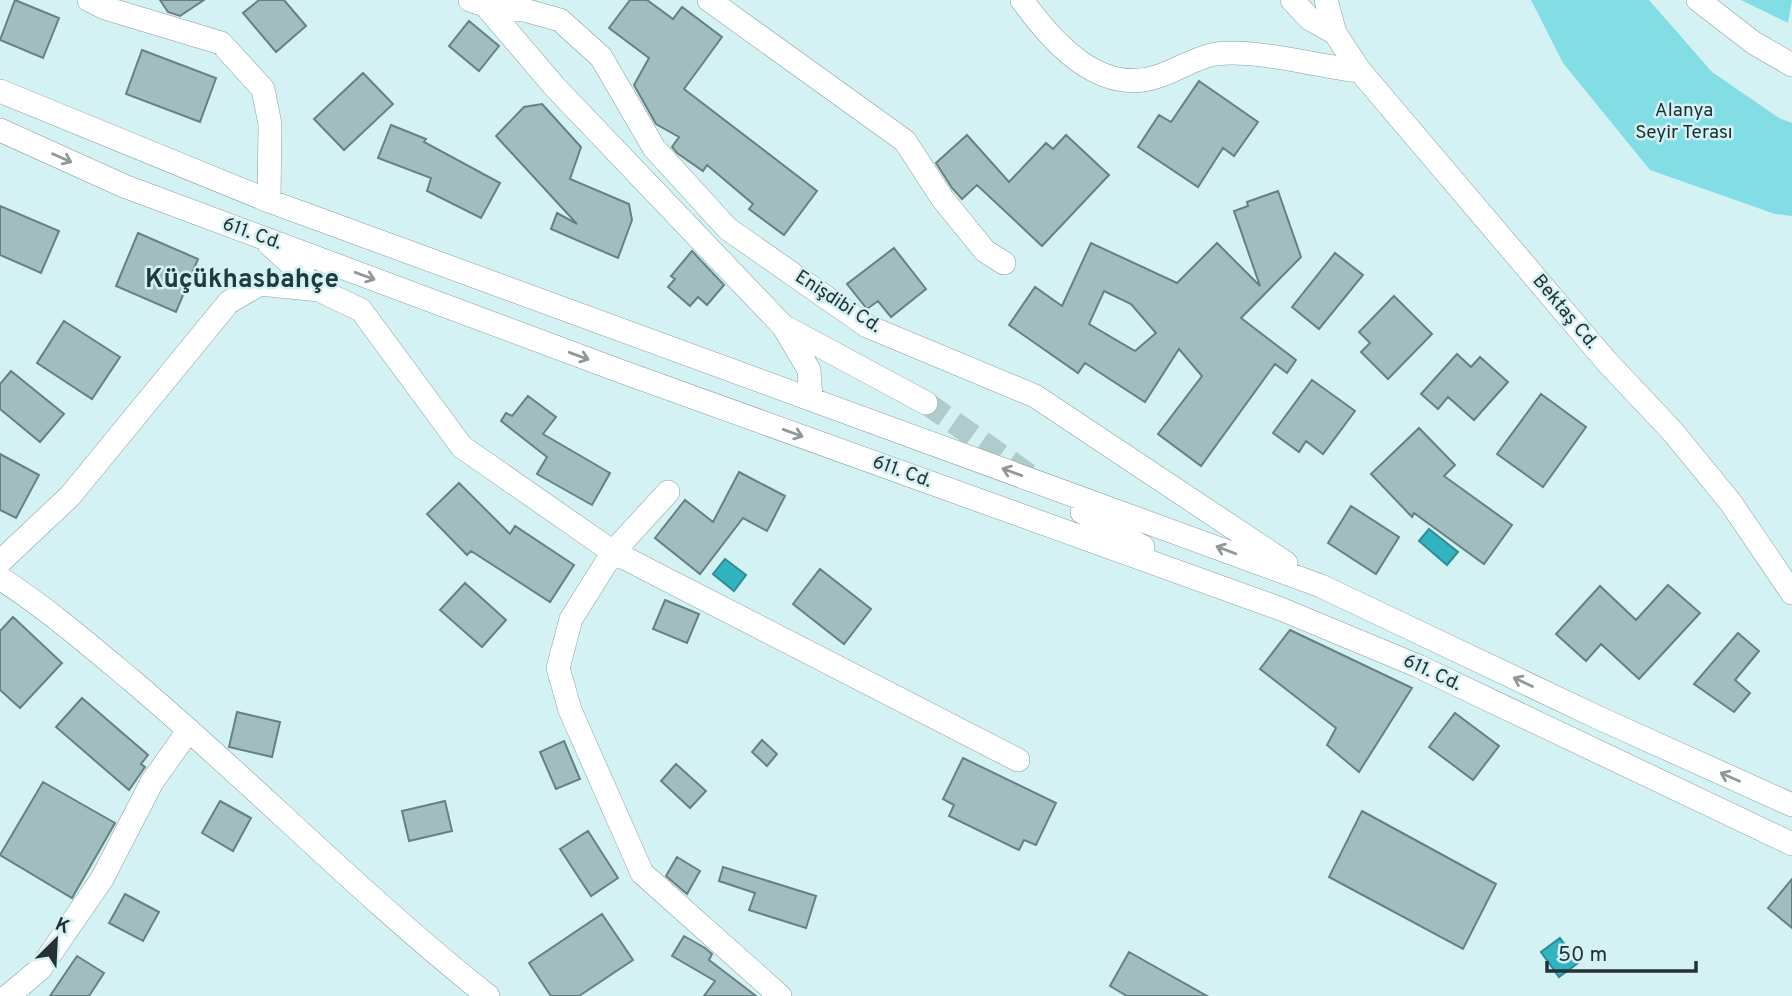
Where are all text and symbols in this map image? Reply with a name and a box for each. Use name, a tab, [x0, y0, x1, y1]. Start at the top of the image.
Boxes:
park label: Alanya Seyir Terası	[1635, 99, 1733, 145]
one-way arrow	[51, 152, 72, 165]
street label: 611. Cd.	[219, 212, 285, 256]
district label: Küçükhasbahçe	[145, 264, 339, 297]
street label: Enişdibi Cd.	[790, 265, 886, 339]
street label: Bektaş Cd.	[1527, 270, 1603, 354]
one-way arrow	[354, 271, 376, 283]
one-way arrow	[567, 351, 589, 363]
one-way arrow	[781, 428, 803, 440]
street label: 611. Cd.	[869, 450, 935, 494]
one-way arrow	[1002, 464, 1024, 477]
one-way arrow	[1215, 543, 1237, 556]
street label: 611. Cd.	[1399, 649, 1465, 697]
one-way arrow	[1513, 675, 1534, 688]
one-way arrow	[1720, 770, 1741, 783]
north arrow	[21, 905, 91, 975]
text: K	[51, 913, 73, 940]
scale bar	[1547, 930, 1696, 974]
text: 50 m	[1558, 942, 1607, 969]

